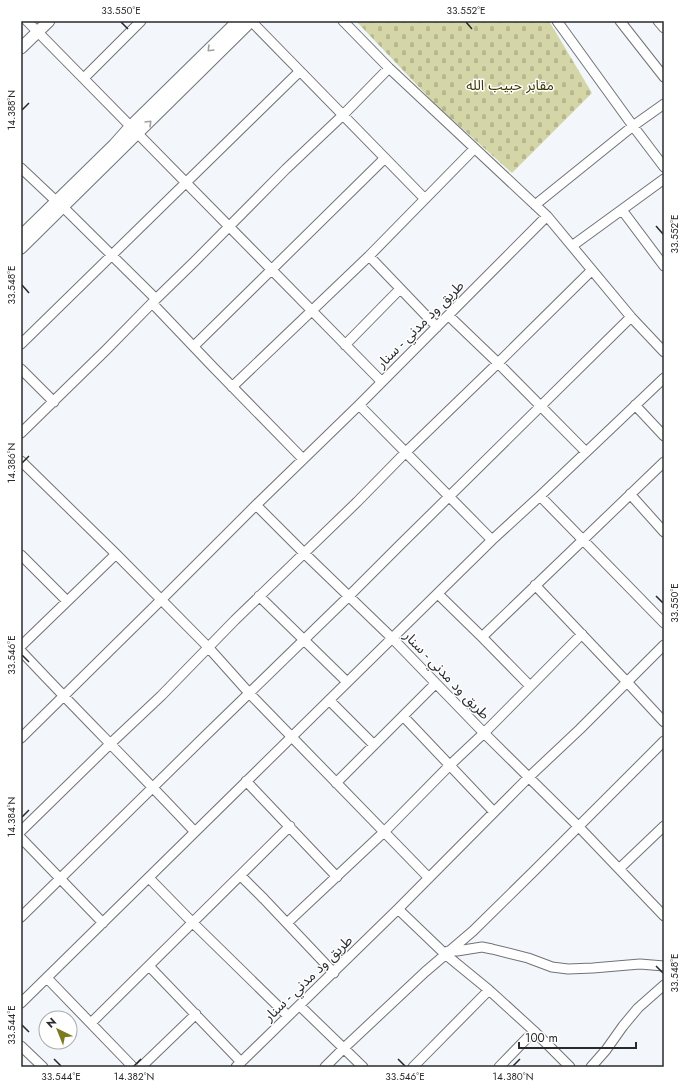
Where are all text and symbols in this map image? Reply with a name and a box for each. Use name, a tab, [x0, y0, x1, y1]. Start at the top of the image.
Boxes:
text: 33.550°E	[101, 3, 141, 18]
text: 33.552°E	[446, 3, 486, 18]
one-way arrow	[207, 44, 215, 51]
park label: مقابر حبيب الله	[466, 75, 554, 95]
text: 14.388°N	[4, 90, 19, 130]
one-way arrow	[144, 120, 152, 127]
text: 33.552°E	[667, 214, 682, 254]
text: 33.548°E	[4, 266, 19, 304]
street label: طريق ود مدني - سنار	[371, 276, 469, 374]
text: 14.386°N	[4, 443, 19, 483]
text: 33.550°E	[667, 583, 682, 623]
street label: طريق ود مدني - سنار	[398, 625, 495, 725]
text: 33.546°E	[4, 635, 19, 675]
text: 14.384°N	[4, 797, 19, 837]
street label: طريق ود مدني - سنار	[258, 930, 358, 1027]
text: 33.548°E	[667, 954, 682, 992]
text: 33.544°E	[4, 1005, 19, 1045]
north arrow	[38, 1010, 78, 1050]
text: N	[43, 1014, 60, 1032]
scale bar	[519, 1024, 636, 1050]
text: 100 m	[525, 1029, 558, 1047]
text: 33.544°E	[41, 1069, 81, 1084]
text: 14.382°N	[114, 1069, 154, 1084]
text: 33.546°E	[385, 1069, 425, 1084]
text: 14.380°N	[493, 1069, 533, 1084]

